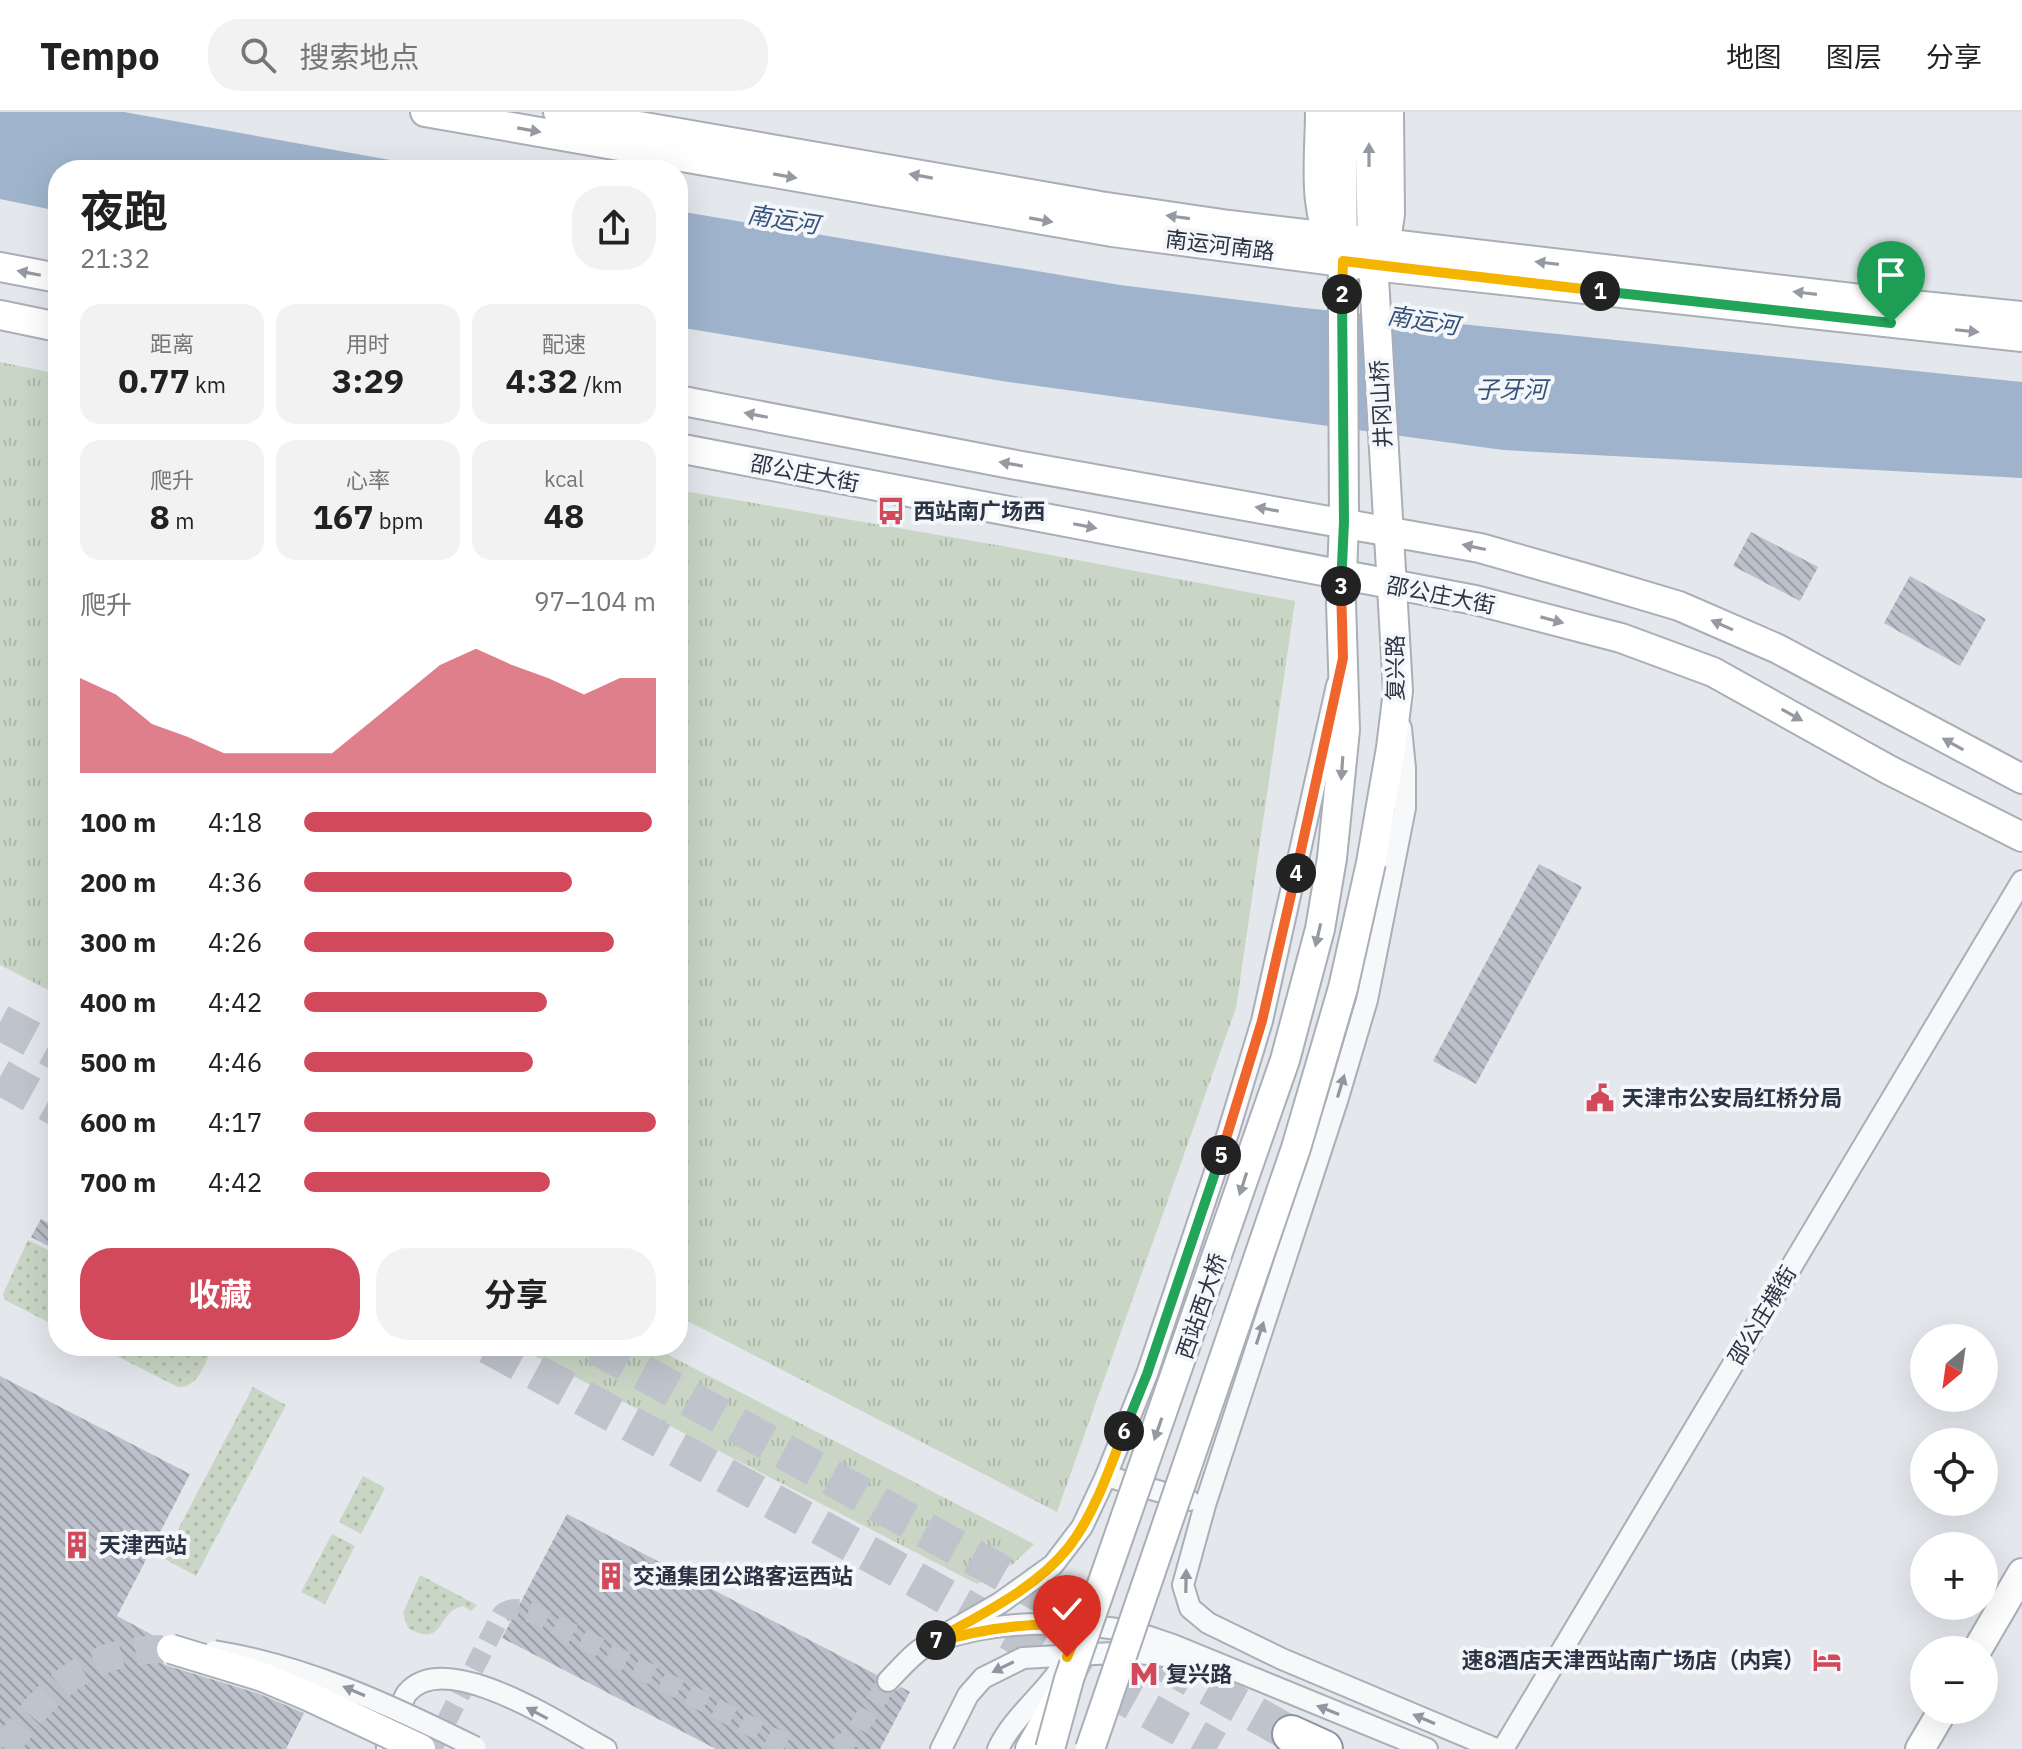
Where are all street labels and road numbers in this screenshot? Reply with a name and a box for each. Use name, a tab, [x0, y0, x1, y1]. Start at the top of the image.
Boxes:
street label: 南运河南路	[1164, 223, 1276, 266]
street label: 井冈山桥	[1364, 359, 1397, 449]
street label: 邵公庄大街	[748, 448, 862, 497]
street label: 邵公庄大街	[1384, 570, 1498, 619]
street label: 复兴路	[1380, 635, 1409, 701]
street label: 西站西大桥	[1169, 1249, 1232, 1363]
street label: 邵公庄横街	[1721, 1260, 1802, 1369]

